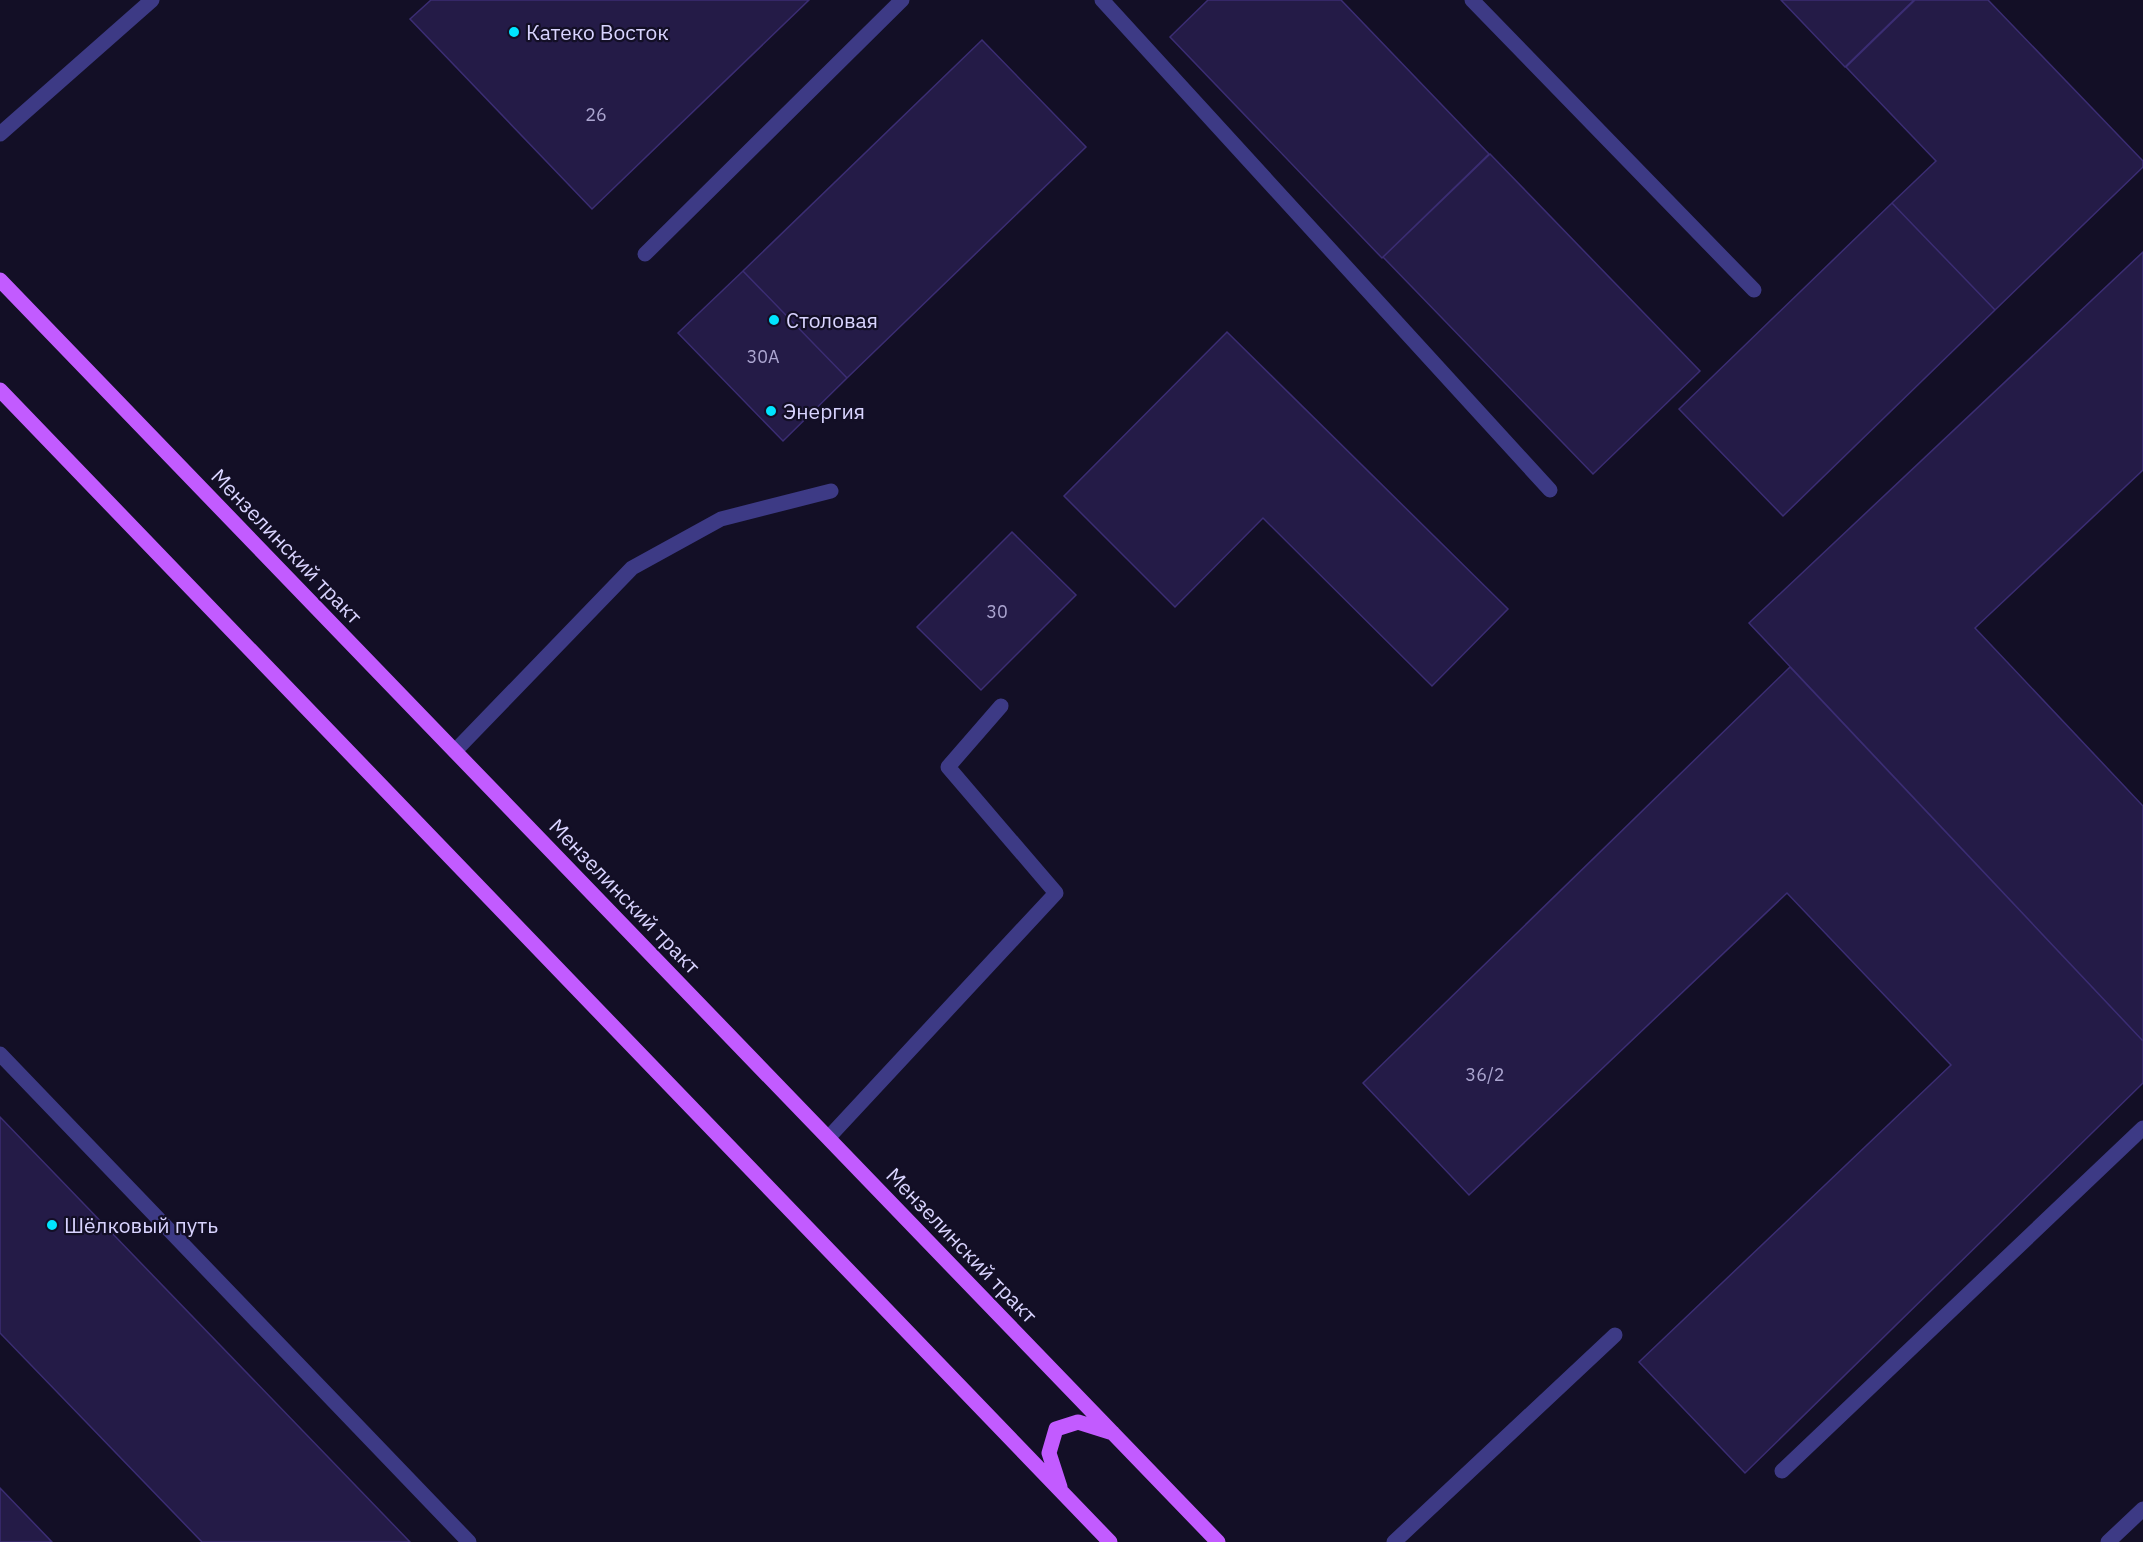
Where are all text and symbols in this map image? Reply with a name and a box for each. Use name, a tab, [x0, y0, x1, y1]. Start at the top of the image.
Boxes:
place label: Катеко Восток	[526, 18, 669, 46]
marker: Катеко Восток	[507, 25, 521, 39]
house number: 26	[585, 103, 607, 126]
place label: Столовая	[786, 306, 878, 334]
marker: Столовая	[767, 313, 781, 327]
house number: 30А	[746, 345, 780, 368]
place label: Энергия	[783, 397, 865, 425]
marker: Энергия	[764, 404, 778, 418]
street label: Мензелинский тракт	[205, 462, 369, 630]
house number: 30	[986, 600, 1008, 623]
street label: Мензелинский тракт	[543, 812, 707, 980]
house number: 36/2	[1465, 1063, 1505, 1086]
street label: Мензелинский тракт	[880, 1161, 1044, 1329]
place label: Шёлковый путь	[64, 1211, 218, 1239]
marker: Шёлковый путь	[45, 1218, 59, 1232]

